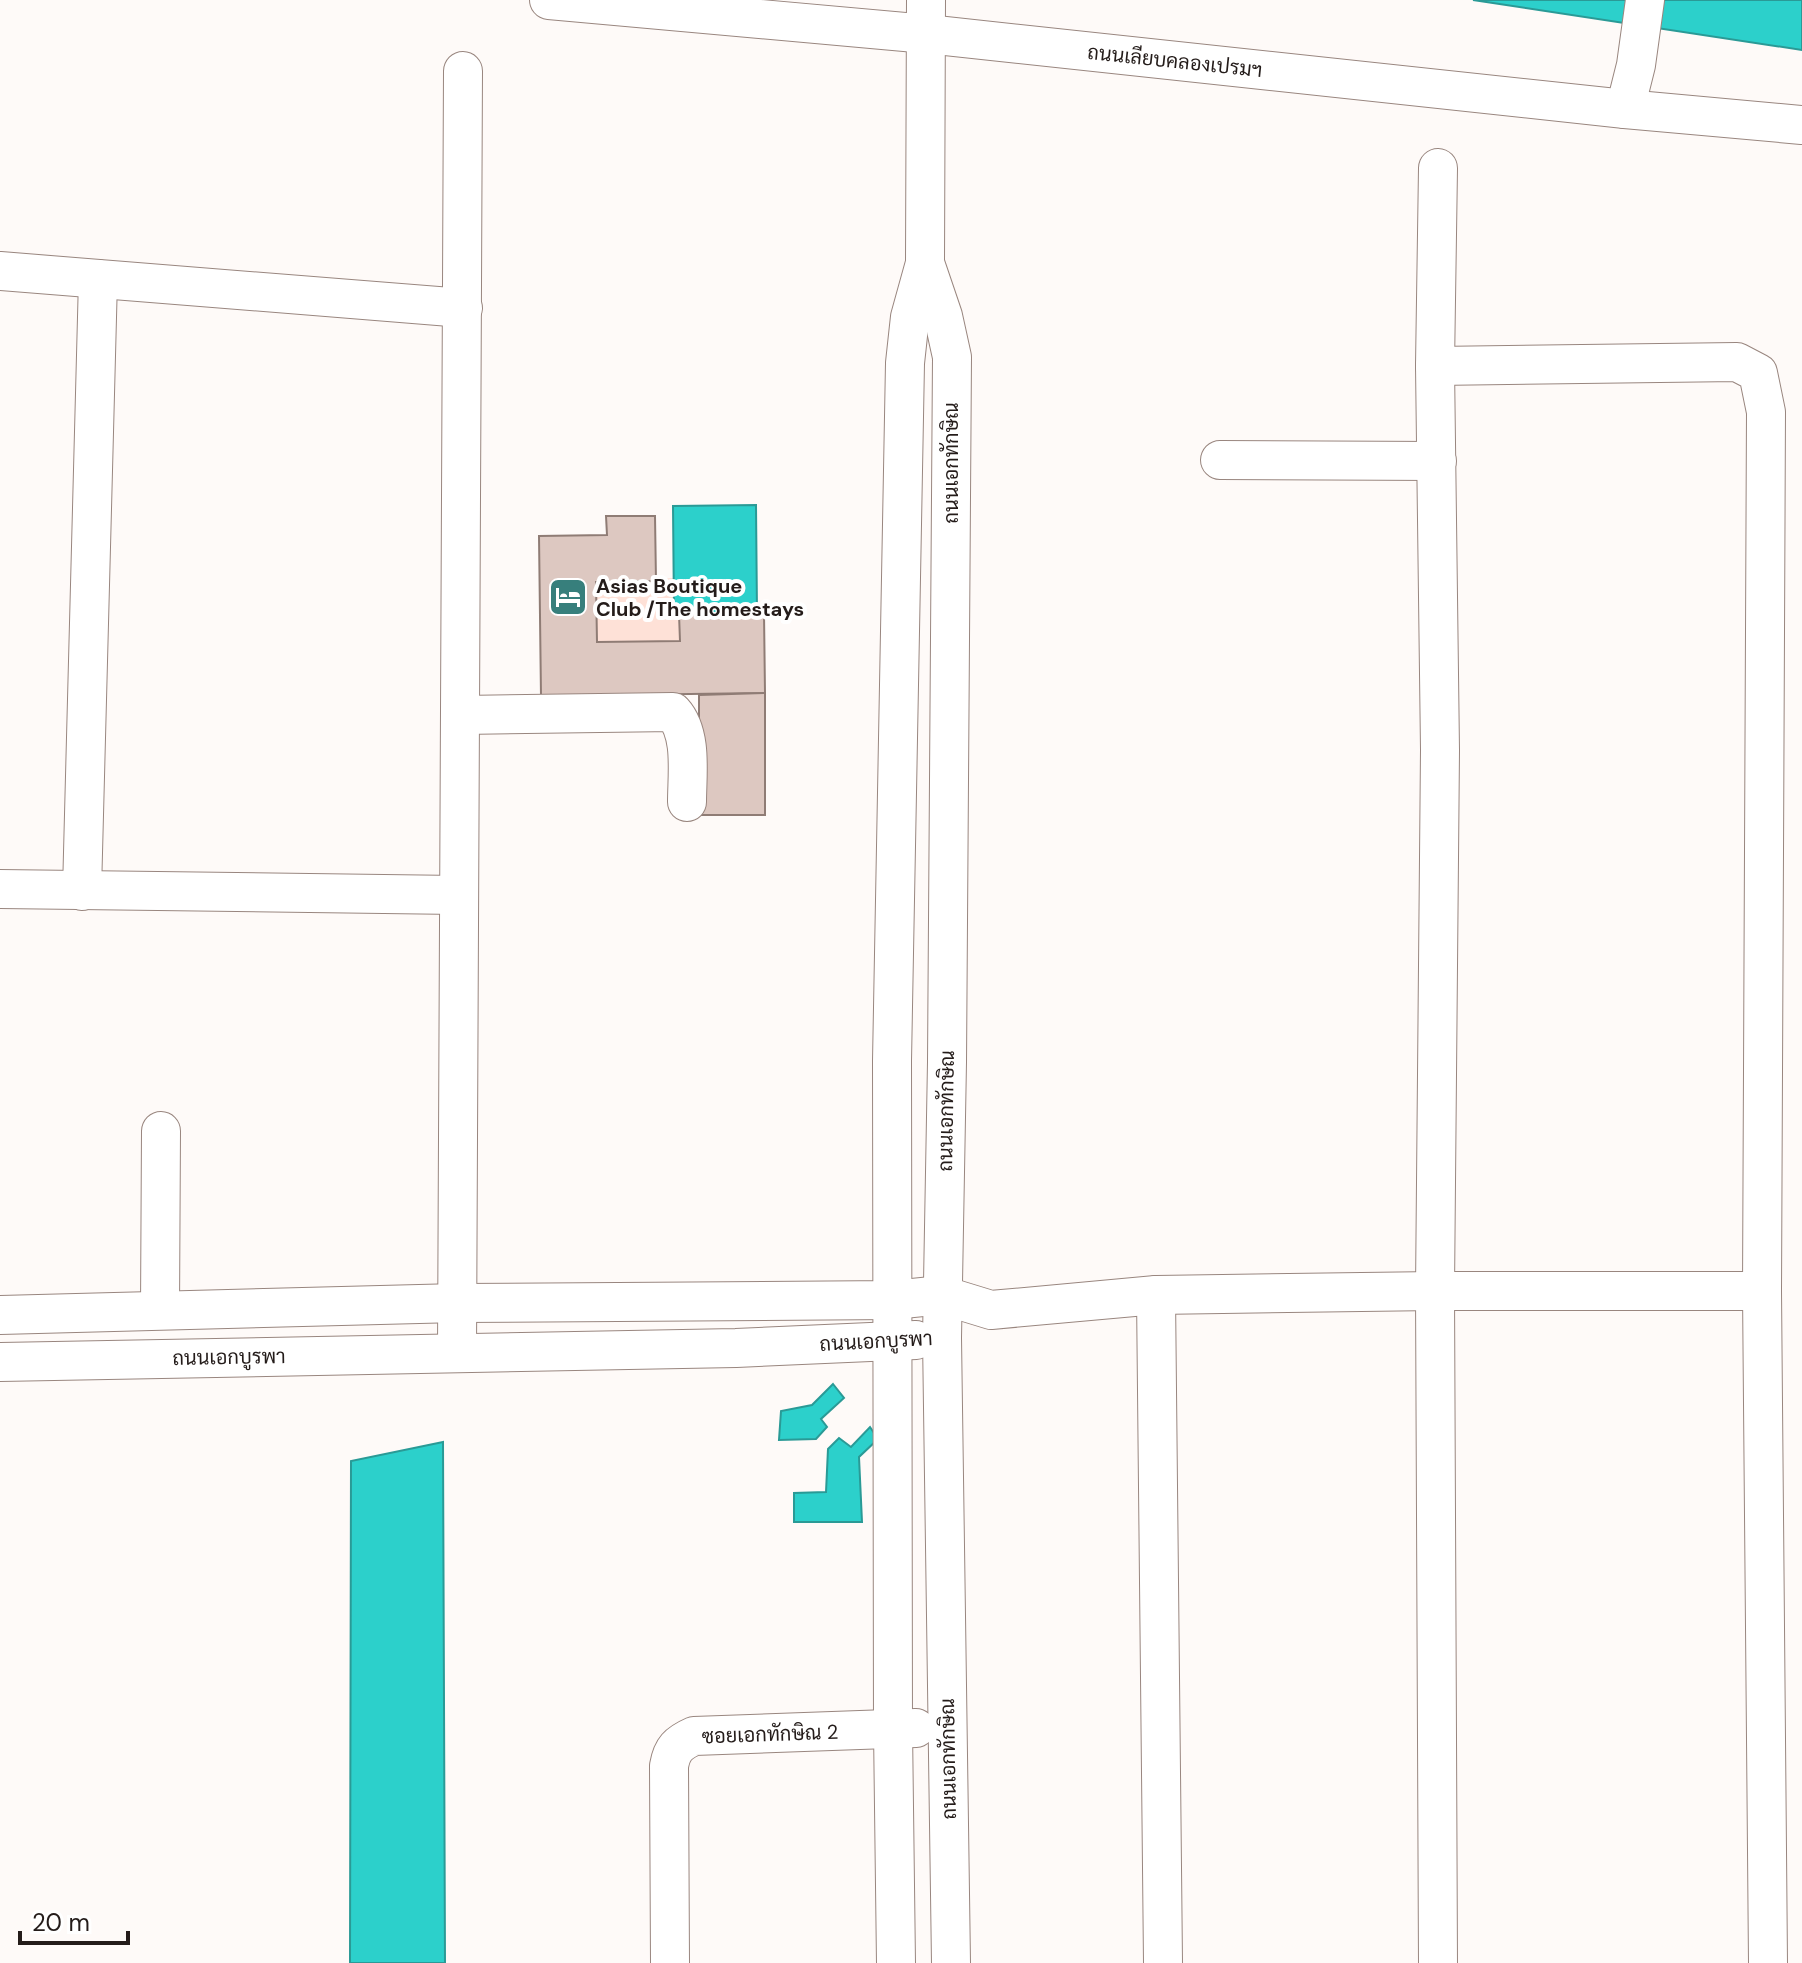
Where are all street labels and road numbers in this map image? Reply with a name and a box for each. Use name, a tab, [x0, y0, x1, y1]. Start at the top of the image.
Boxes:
street label: ถนนเลียบคลองเปรมฯ	[1086, 39, 1264, 83]
street label: ถนนเอกทักษิณ	[938, 402, 964, 524]
street label: ถนนเอกทักษิณ	[932, 1050, 960, 1172]
street label: ถนนเอกบูรพา	[819, 1325, 933, 1359]
street label: ถนนเอกบูรพา	[172, 1343, 286, 1373]
street label: ถนนเอกทักษิณ	[934, 1698, 962, 1820]
street label: ซอยเอกทักษิณ 2	[701, 1719, 839, 1749]

